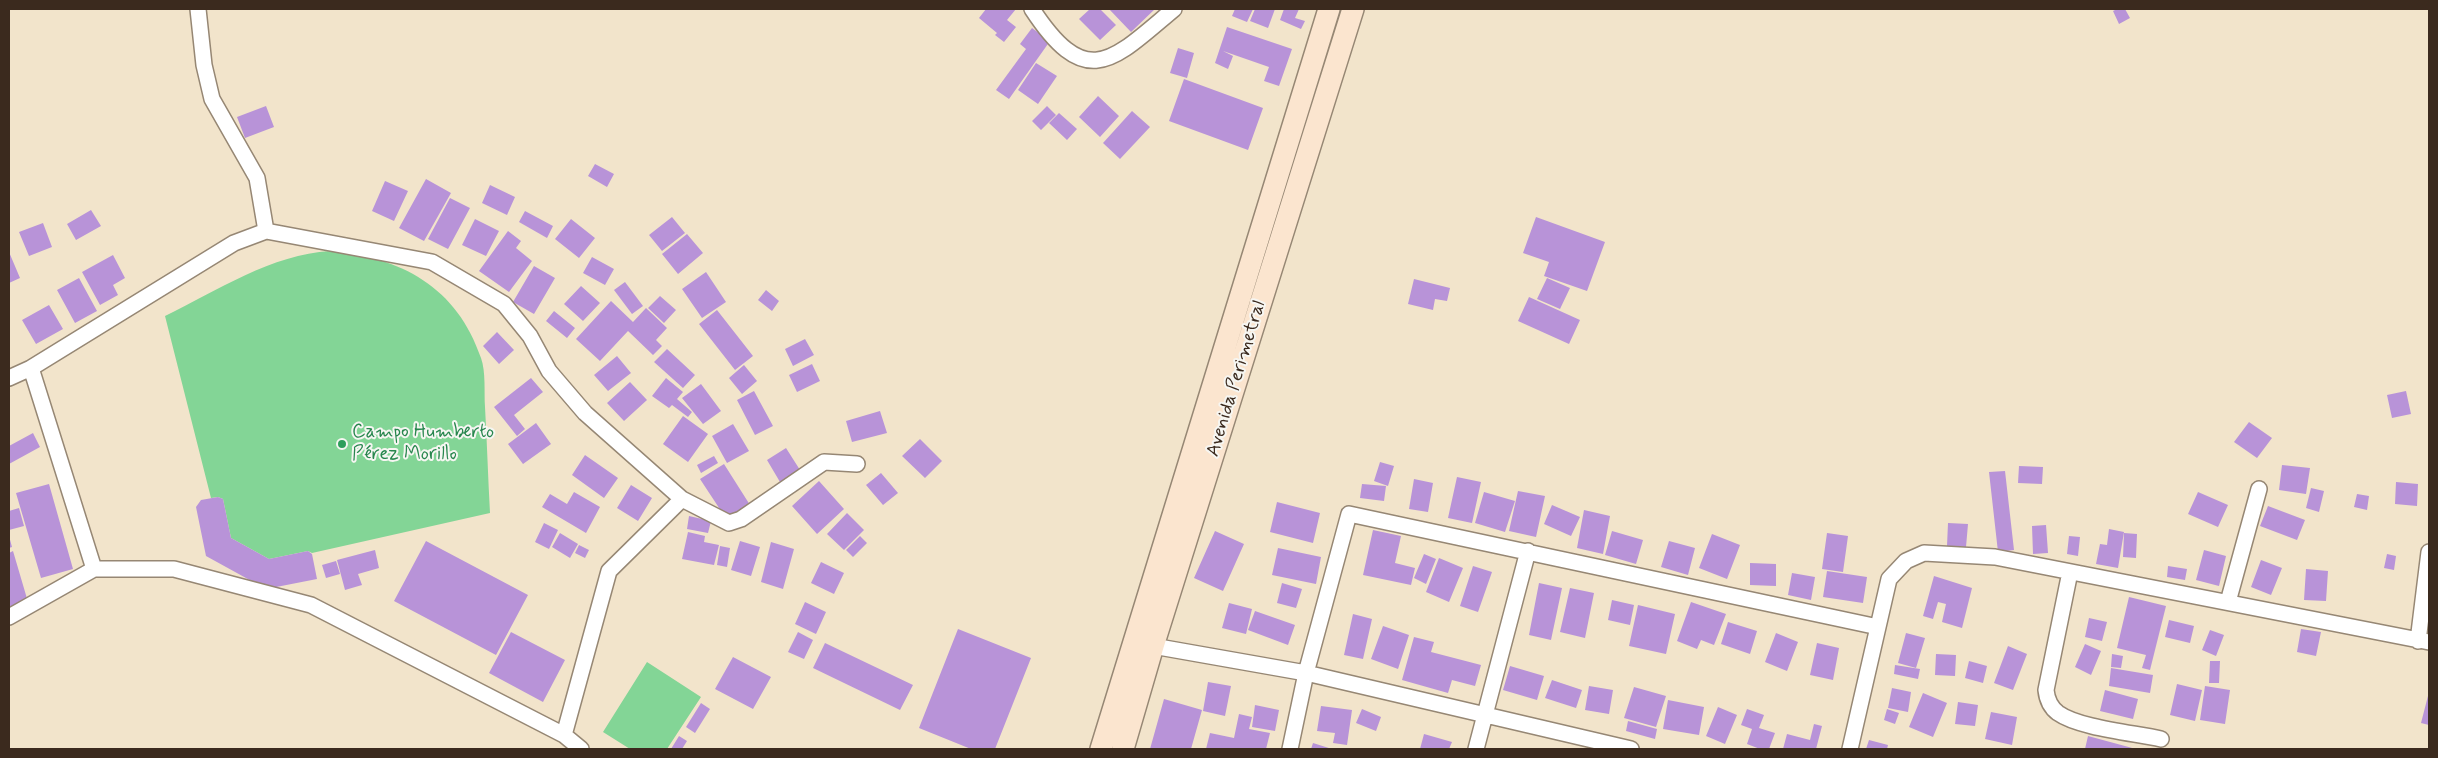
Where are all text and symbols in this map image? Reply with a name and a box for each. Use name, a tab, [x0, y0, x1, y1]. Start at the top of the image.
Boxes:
street label: Avenida Perimetral	[1202, 298, 1272, 460]
place label: Campo Humberto Pérez Morillo	[352, 422, 494, 466]
marker: Campo Humberto Pérez Morillo	[336, 438, 348, 450]

